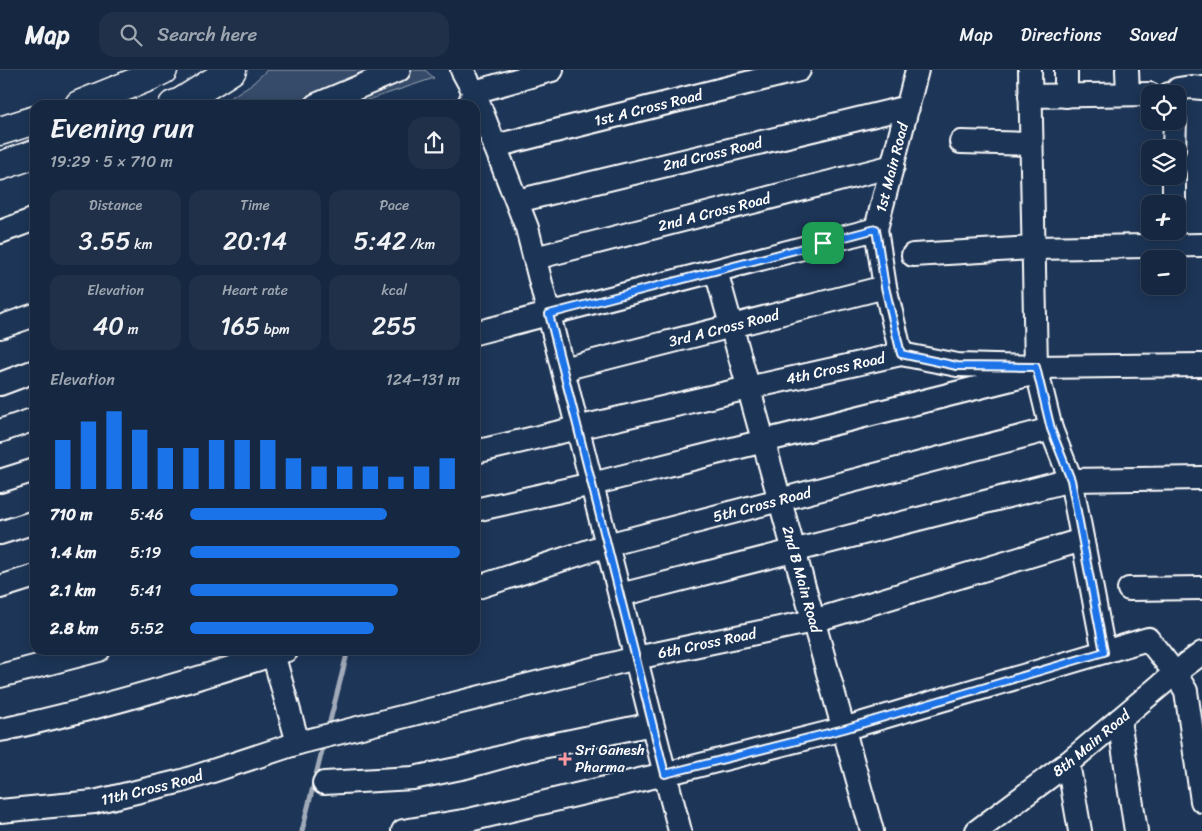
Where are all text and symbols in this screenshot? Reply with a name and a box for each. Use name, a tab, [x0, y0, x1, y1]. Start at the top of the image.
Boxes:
search box	[99, 12, 449, 57]
text: Map	[25, 14, 69, 56]
text: Search here	[157, 18, 257, 51]
text: Map	[960, 19, 993, 51]
text: Directions	[1021, 19, 1102, 51]
text: Saved	[1130, 19, 1177, 51]
icon: search	[117, 21, 145, 49]
street label: 1st A Cross Road	[591, 81, 706, 134]
map controls	[1141, 85, 1186, 295]
button: locate	[1141, 85, 1186, 130]
text: Evening run	[50, 103, 194, 152]
button: share	[408, 117, 460, 169]
street label: 1st Main Road	[868, 119, 916, 215]
street label: 2nd Cross Road	[660, 129, 766, 179]
button: layers	[1141, 140, 1186, 185]
text: 19:29 · 5 × 710 m	[50, 147, 173, 176]
street label: 2nd A Cross Road	[655, 185, 774, 239]
text: Distance	[89, 193, 142, 218]
text: Time	[240, 193, 270, 218]
text: Pace	[379, 193, 409, 218]
button: +	[1141, 195, 1186, 240]
text: 3.55	[79, 218, 131, 263]
text: 20:14	[223, 218, 287, 263]
text: 5:42	[353, 218, 406, 263]
pin	[802, 222, 844, 264]
icon: arrive	[809, 229, 837, 257]
text: km	[131, 232, 152, 257]
text: /km	[406, 232, 435, 257]
button: −	[1141, 250, 1186, 295]
text: Elevation	[87, 278, 144, 303]
text: Heart rate	[222, 278, 288, 303]
text: kcal	[382, 278, 407, 303]
street label: 3rd A Cross Road	[666, 301, 783, 355]
text: 40	[93, 303, 124, 348]
text: 165	[220, 303, 260, 348]
text: 255	[372, 303, 417, 348]
text: m	[124, 317, 139, 342]
text: bpm	[260, 317, 290, 342]
street label: 4th Cross Road	[783, 345, 889, 392]
text: Elevation	[50, 365, 115, 394]
text: 124–131 m	[386, 365, 460, 394]
street label: 5th Cross Road	[710, 479, 815, 530]
text: 710 m	[50, 500, 93, 529]
text: 5:46	[130, 500, 164, 529]
street label: 2nd B Main Road	[775, 523, 829, 637]
text: 1.4 km	[50, 538, 97, 567]
text: 5:19	[130, 538, 161, 567]
text: 2.1 km	[50, 576, 96, 605]
text: 5:41	[130, 576, 161, 605]
text: 2.8 km	[50, 614, 99, 643]
text: 5:52	[130, 614, 164, 643]
street label: 6th Cross Road	[655, 620, 760, 666]
street label: 8th Main Road	[1046, 702, 1137, 784]
place label: Sri Ganesh Pharma	[575, 737, 645, 780]
marker: Sri Ganesh Pharma	[559, 753, 571, 765]
street label: 11th Cross Road	[98, 762, 207, 813]

